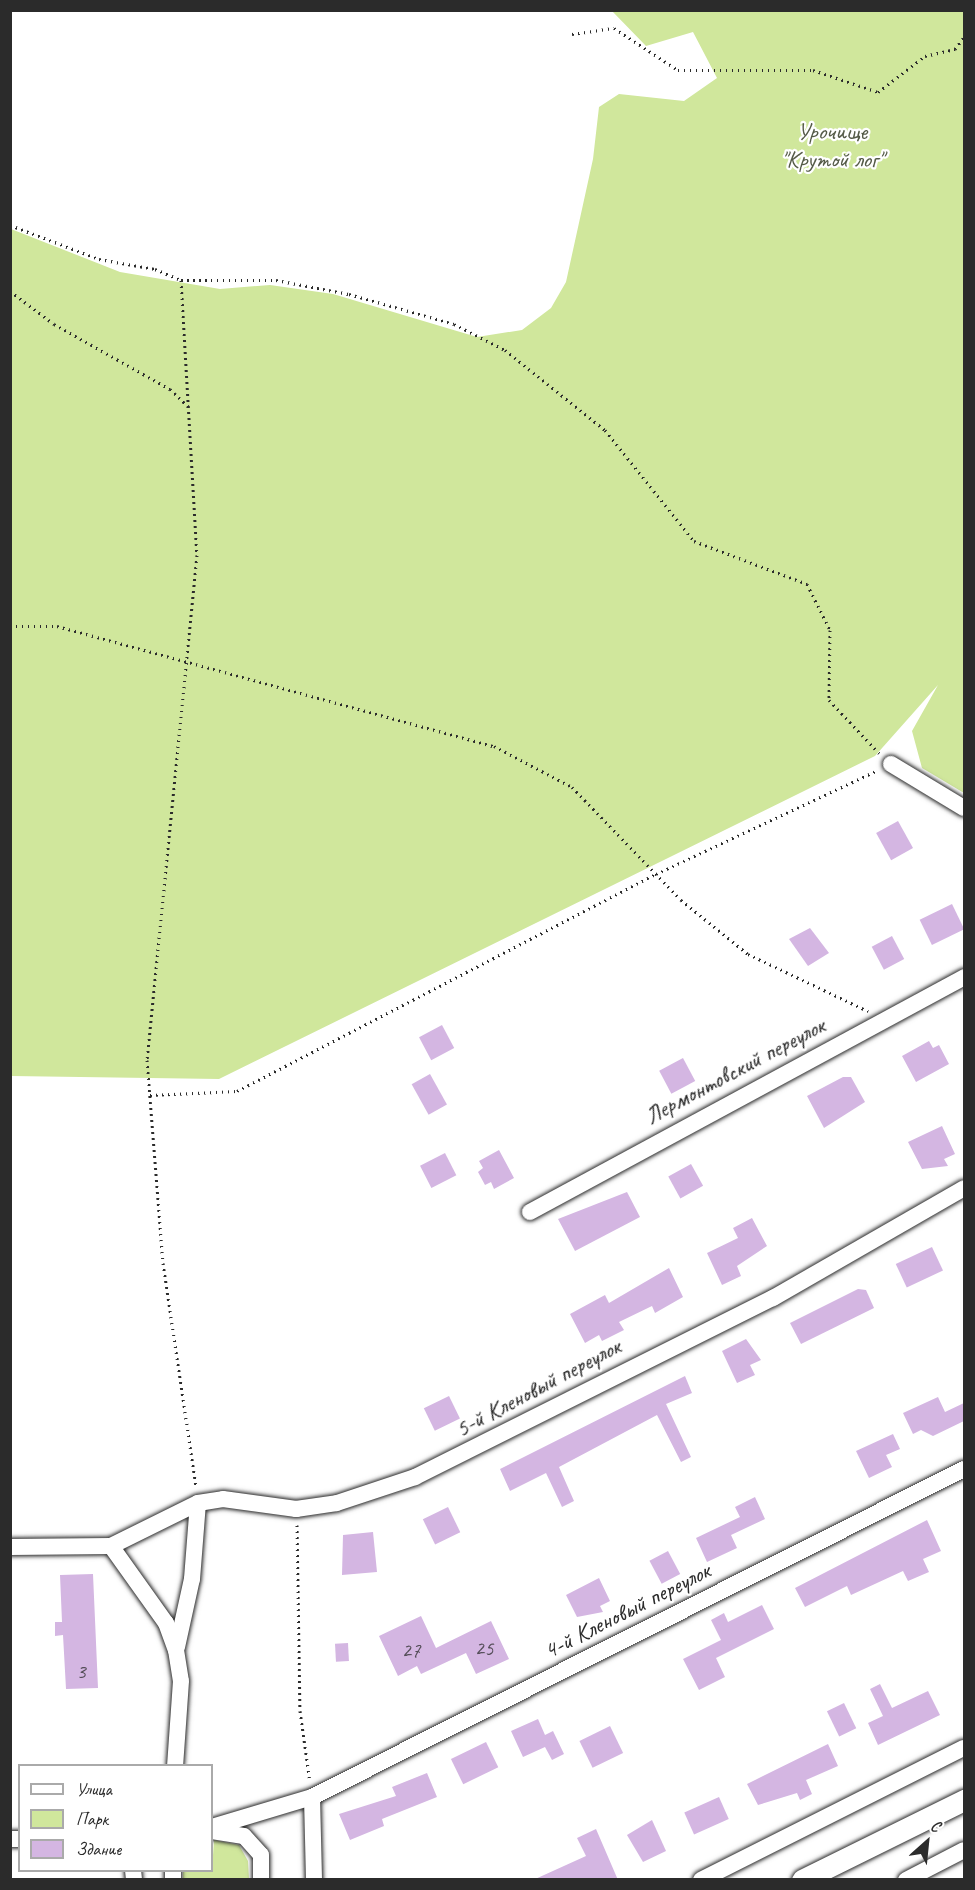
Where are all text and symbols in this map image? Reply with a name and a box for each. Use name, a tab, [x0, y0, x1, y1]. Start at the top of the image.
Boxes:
park label: Урочище "Крутой лог"	[781, 118, 883, 174]
street label: Лермонтовский переулок	[640, 1011, 830, 1131]
street label: 5-й Кленовый переулок	[450, 1332, 626, 1444]
street label: 4-й Кленовый переулок	[539, 1557, 715, 1665]
house number: 25	[475, 1635, 493, 1661]
house number: 27	[402, 1637, 420, 1663]
house number: 3	[76, 1658, 86, 1684]
legend	[18, 1764, 213, 1872]
text: Улица	[76, 1778, 112, 1800]
text: Парк	[76, 1808, 108, 1830]
north arrow	[897, 1812, 957, 1872]
text: С	[927, 1815, 943, 1837]
text: Здание	[76, 1838, 121, 1860]

